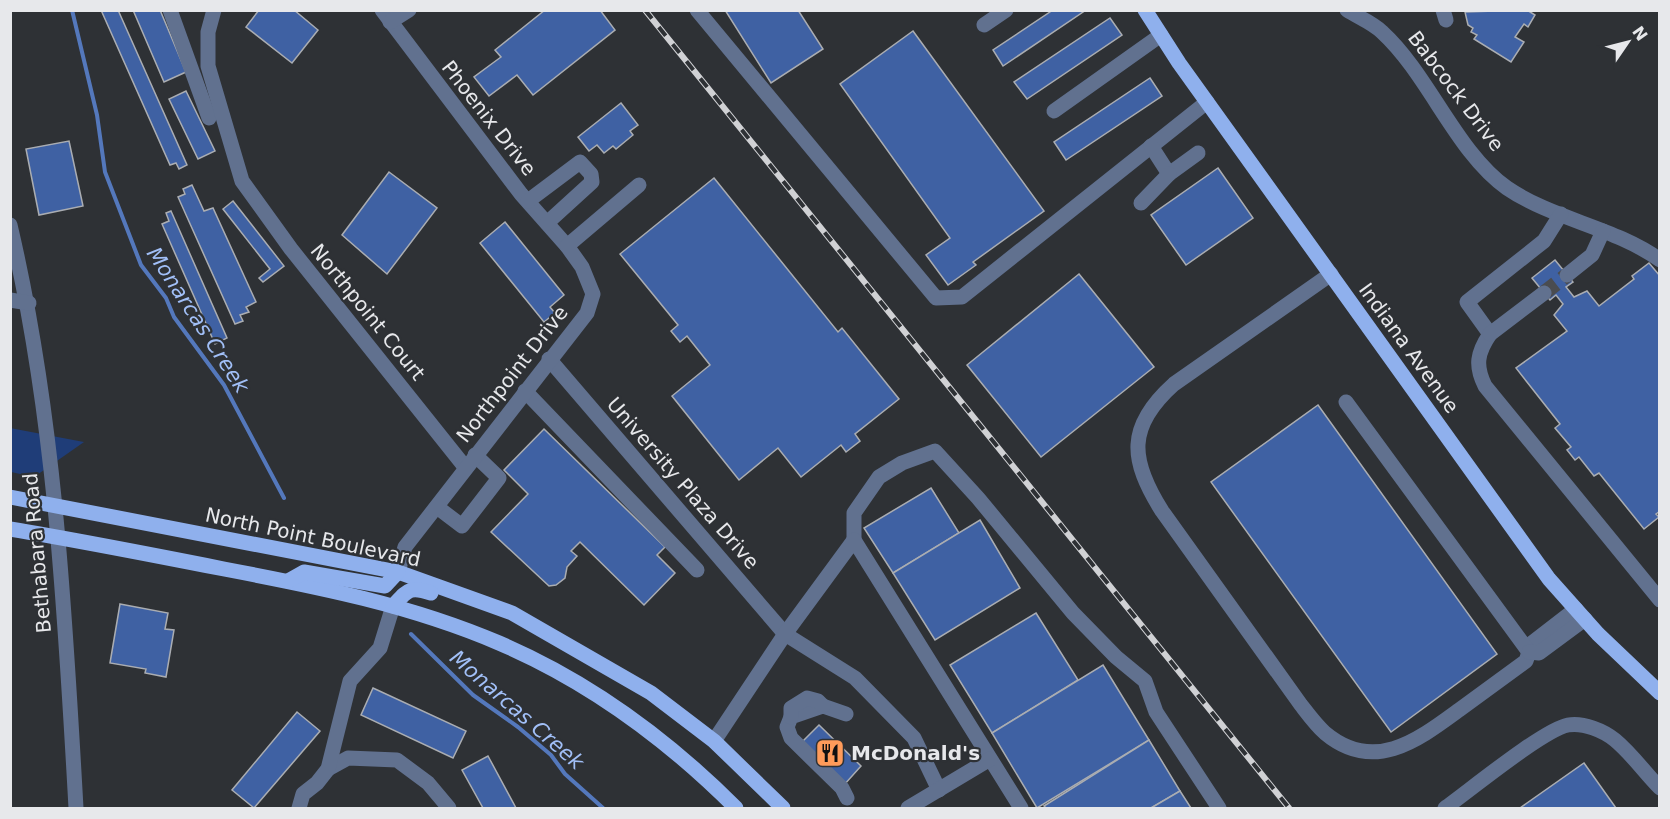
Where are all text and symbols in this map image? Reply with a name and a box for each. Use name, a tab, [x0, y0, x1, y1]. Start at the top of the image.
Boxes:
north arrow	[1598, 12, 1658, 72]
text: N	[1628, 23, 1651, 45]
street label: Babcock Drive	[1403, 26, 1509, 156]
street label: Phoenix Drive	[437, 56, 541, 180]
street label: Northpoint Court	[306, 239, 430, 385]
water label: Monarcas Creek	[142, 243, 255, 398]
street label: Indiana Avenue	[1354, 278, 1464, 418]
street label: Northpoint Drive	[451, 301, 573, 447]
street label: University Plaza Drive	[602, 392, 764, 574]
street label: Bethabara Road	[18, 472, 56, 634]
street label: North Point Boulevard	[203, 502, 423, 572]
water label: Monarcas Creek	[445, 645, 589, 775]
restaurant icon: McDonald's	[814, 737, 846, 769]
place label: McDonald's	[851, 741, 980, 765]

